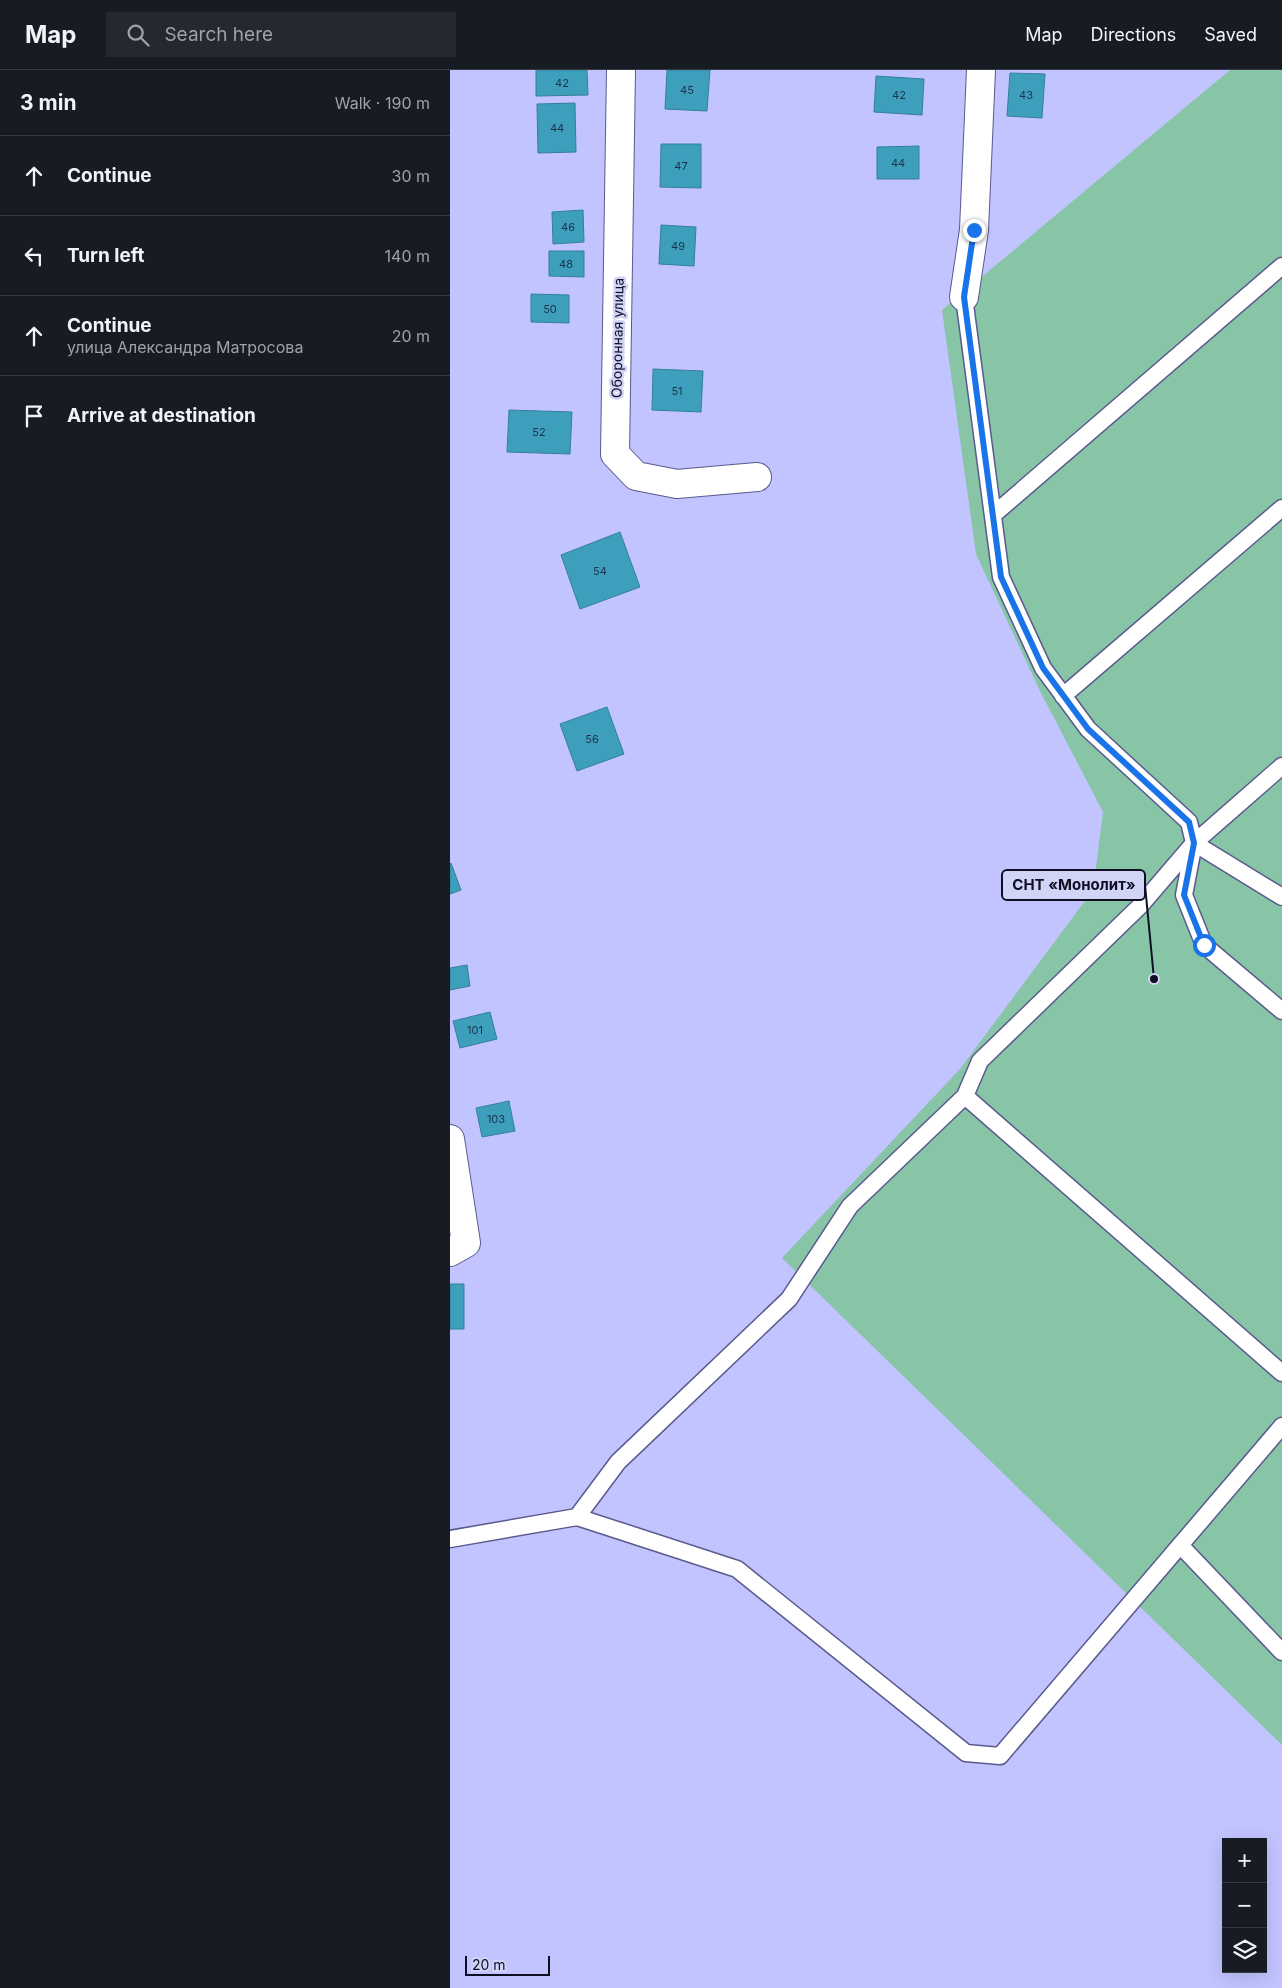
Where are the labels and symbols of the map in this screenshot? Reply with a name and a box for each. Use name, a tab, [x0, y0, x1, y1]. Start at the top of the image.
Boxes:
house number: 42	[555, 76, 569, 90]
house number: 45	[680, 83, 694, 97]
house number: 42	[892, 88, 906, 102]
house number: 43	[1019, 88, 1033, 102]
house number: 44	[550, 121, 564, 135]
house number: 44	[891, 156, 905, 170]
house number: 47	[674, 159, 688, 173]
route end	[963, 219, 986, 242]
house number: 46	[561, 220, 575, 234]
house number: 49	[671, 239, 685, 253]
house number: 48	[559, 257, 573, 271]
street label: Оборонная улица	[607, 278, 627, 398]
house number: 50	[543, 302, 557, 316]
house number: 51	[671, 384, 683, 398]
house number: 52	[532, 425, 546, 439]
house number: 54	[593, 564, 607, 578]
house number: 56	[585, 732, 599, 746]
callout: СНТ «Монолит»	[1002, 870, 1145, 900]
text: СНТ «Монолит»	[1012, 875, 1136, 894]
route start	[1193, 934, 1216, 957]
house number: 101	[467, 1023, 483, 1037]
house number: 103	[487, 1112, 505, 1126]
scale bar	[465, 1953, 550, 1976]

